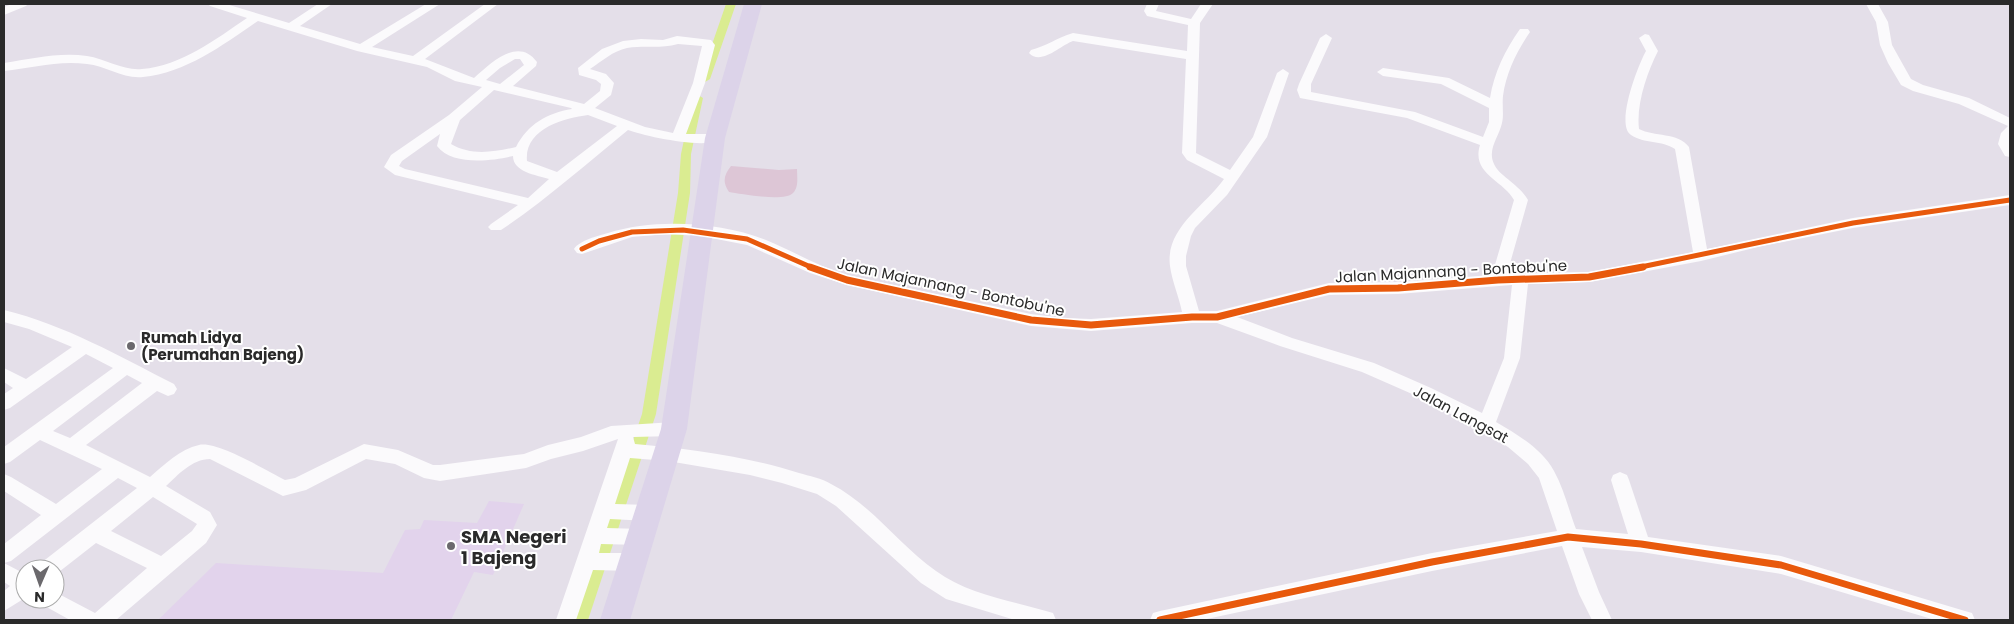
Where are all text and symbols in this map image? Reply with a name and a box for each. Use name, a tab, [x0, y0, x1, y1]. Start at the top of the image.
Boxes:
street label: Jalan Majannang - Bontobu'ne	[835, 253, 1067, 321]
street label: Jalan Majannang - Bontobu'ne	[1334, 254, 1568, 288]
place label: Rumah Lidya (Perumahan Bajeng)	[141, 327, 304, 365]
marker: Rumah Lidya (Perumahan Bajeng)	[125, 340, 137, 352]
street label: Jalan Langsat	[1410, 380, 1512, 448]
place label: SMA Negeri 1 Bajeng	[461, 524, 567, 570]
marker: SMA Negeri 1 Bajeng	[445, 540, 457, 552]
north arrow	[15, 559, 65, 609]
text: N	[34, 587, 45, 607]

